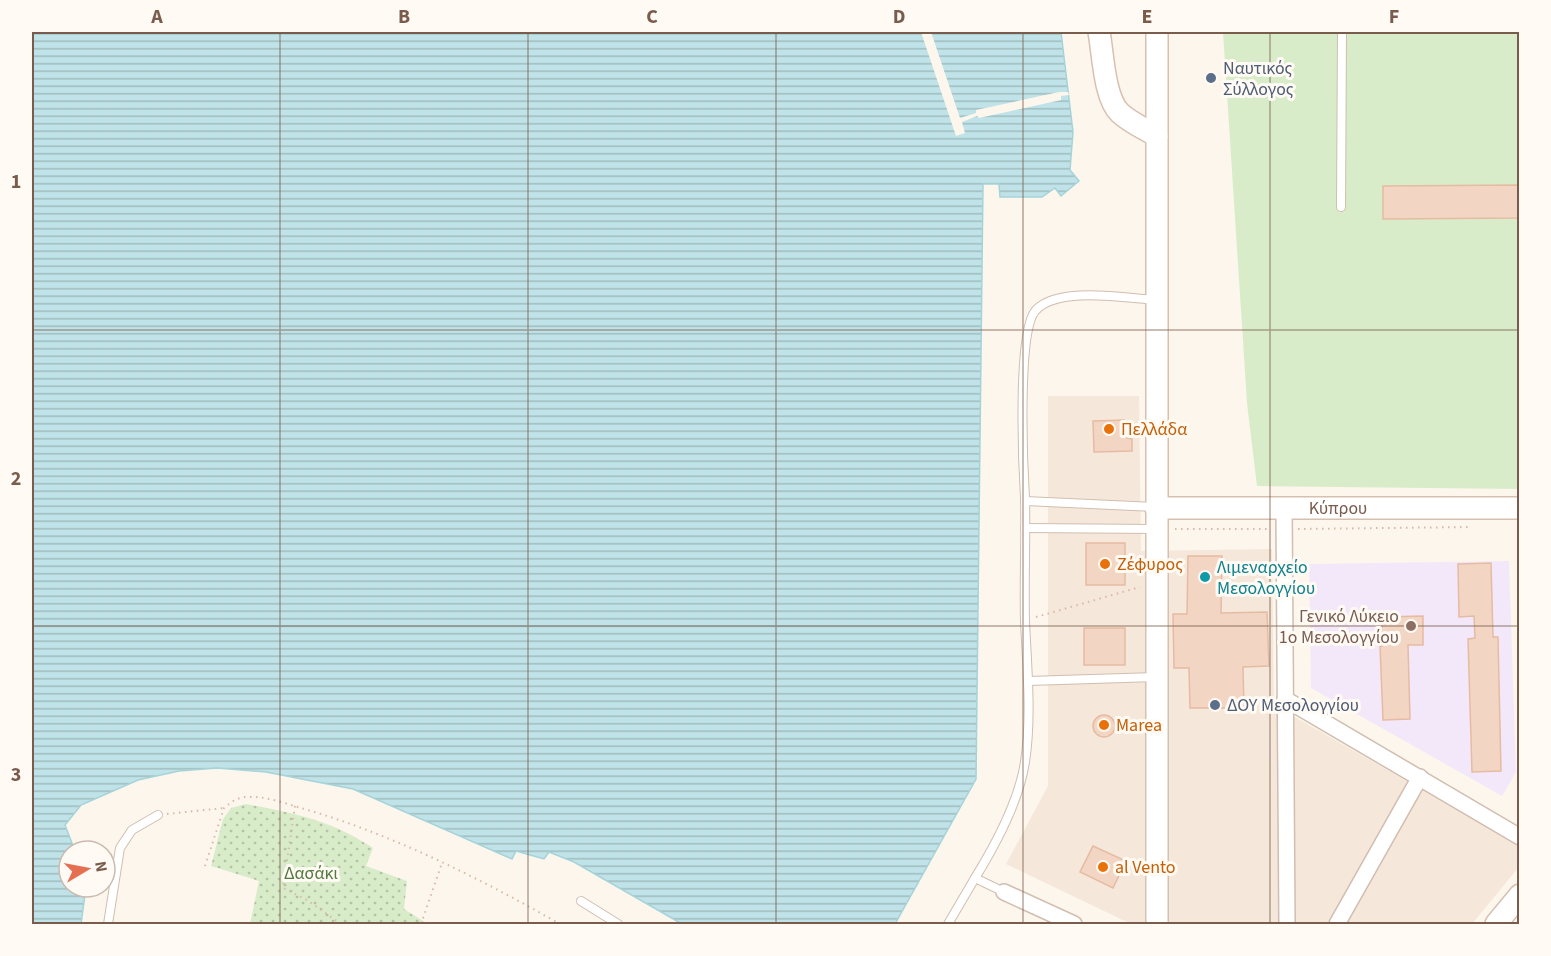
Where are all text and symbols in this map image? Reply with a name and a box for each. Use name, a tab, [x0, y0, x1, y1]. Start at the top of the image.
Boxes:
text: A	[150, 3, 163, 31]
text: B	[398, 3, 410, 31]
text: C	[646, 3, 658, 31]
text: D	[893, 3, 905, 31]
text: E	[1142, 3, 1152, 31]
text: F	[1389, 3, 1399, 31]
place label: Ναυτικός Σύλλογος	[1223, 56, 1294, 102]
marker: Ναυτικός Σύλλογος	[1204, 71, 1218, 85]
text: 1	[11, 168, 21, 196]
place label: Πελλάδα	[1121, 417, 1187, 442]
marker: Πελλάδα	[1102, 422, 1116, 436]
text: 2	[11, 465, 21, 493]
street label: Κύπρου	[1309, 496, 1367, 521]
place label: Ζέφυρος	[1117, 552, 1183, 577]
place label: Λιμεναρχείο Μεσολογγίου	[1217, 555, 1315, 601]
marker: Ζέφυρος	[1098, 557, 1112, 571]
marker: Λιμεναρχείο Μεσολογγίου	[1198, 570, 1212, 584]
place label: Γενικό Λύκειο 1ο Μεσολογγίου	[1279, 604, 1399, 650]
marker: Γενικό Λύκειο 1ο Μεσολογγίου	[1404, 619, 1418, 633]
place label: ΔΟΥ Μεσολογγίου	[1227, 693, 1359, 718]
marker: ΔΟΥ Μεσολογγίου	[1208, 698, 1222, 712]
place label: Marea	[1116, 713, 1162, 738]
marker: Marea	[1097, 718, 1111, 732]
text: 3	[11, 761, 21, 789]
north arrow	[57, 839, 117, 899]
place label: al Vento	[1115, 855, 1176, 880]
text: N	[89, 859, 113, 874]
marker: al Vento	[1096, 860, 1110, 874]
park label: Δασάκι	[284, 861, 338, 886]

